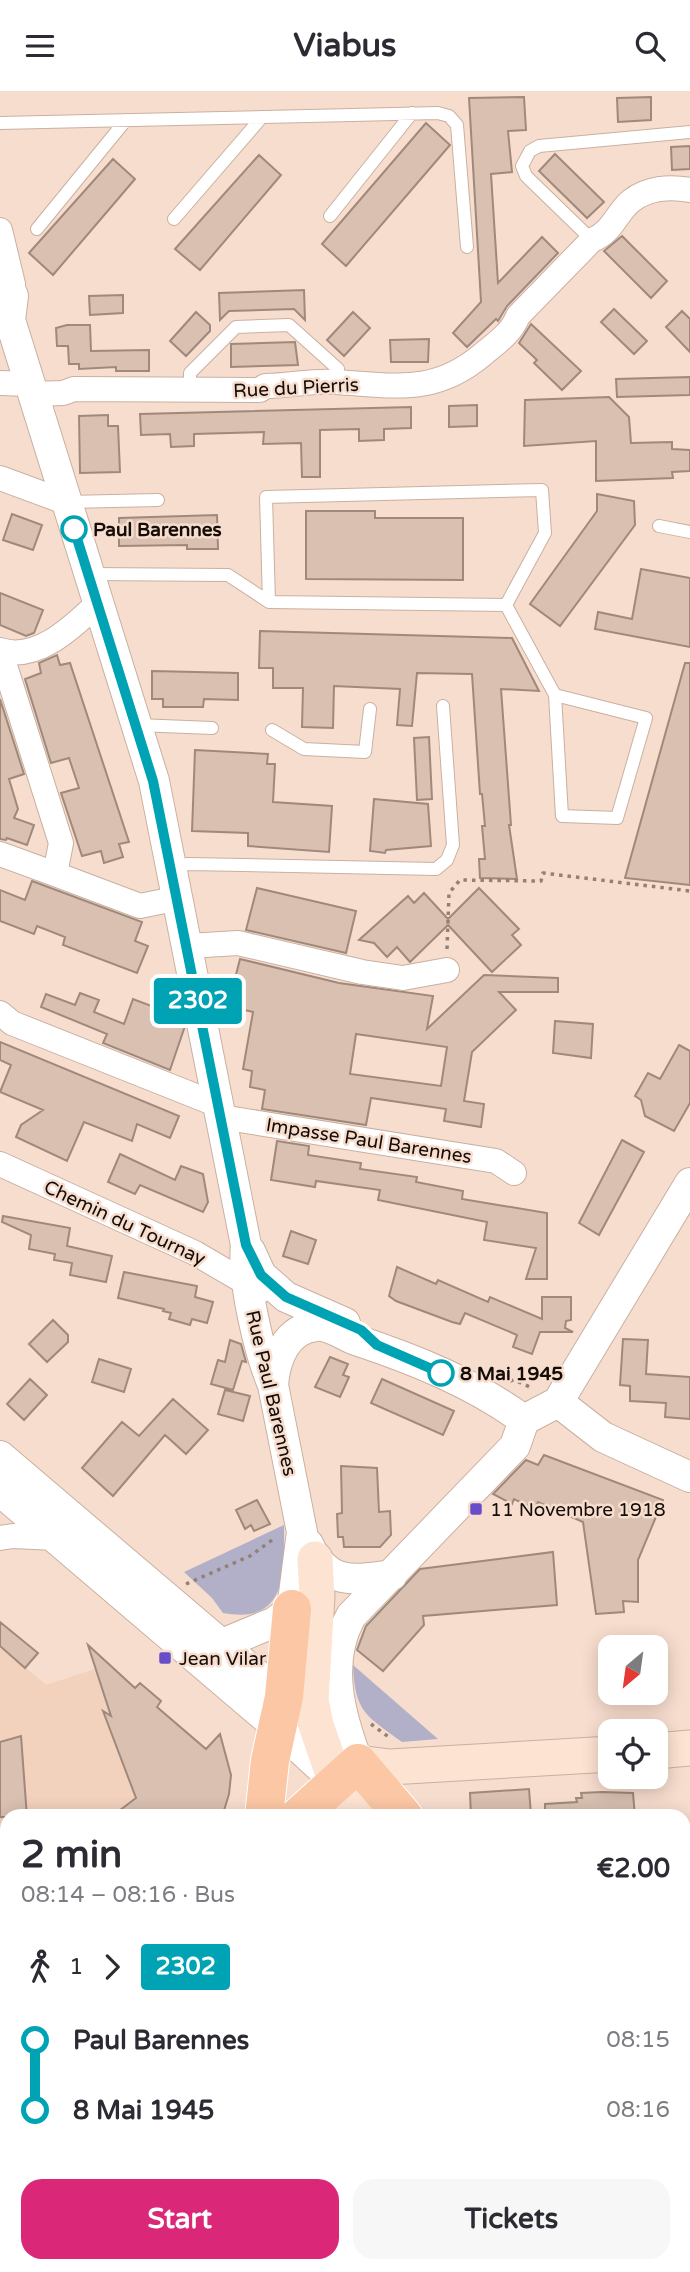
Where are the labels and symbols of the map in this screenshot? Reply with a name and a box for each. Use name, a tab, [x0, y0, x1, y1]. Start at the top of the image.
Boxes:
street label: Rue du Pierris	[233, 374, 359, 402]
marker: Paul Barennes	[61, 516, 87, 542]
place label: Paul Barennes	[93, 519, 222, 541]
line badge: 2302	[149, 978, 247, 1024]
street label: Impasse Paul Barennes	[264, 1114, 473, 1168]
street label: Chemin du Tournay	[40, 1176, 209, 1270]
street label: Rue Paul Barennes	[241, 1308, 301, 1478]
marker: 8 Mai 1945	[428, 1360, 454, 1386]
place label: 8 Mai 1945	[460, 1363, 563, 1385]
place label: 11 Novembre 1918	[490, 1499, 666, 1521]
marker: 11 Novembre 1918	[468, 1501, 484, 1517]
north arrow	[598, 1635, 668, 1705]
place label: Jean Vilar	[179, 1648, 267, 1670]
marker: Jean Vilar	[157, 1650, 173, 1666]

